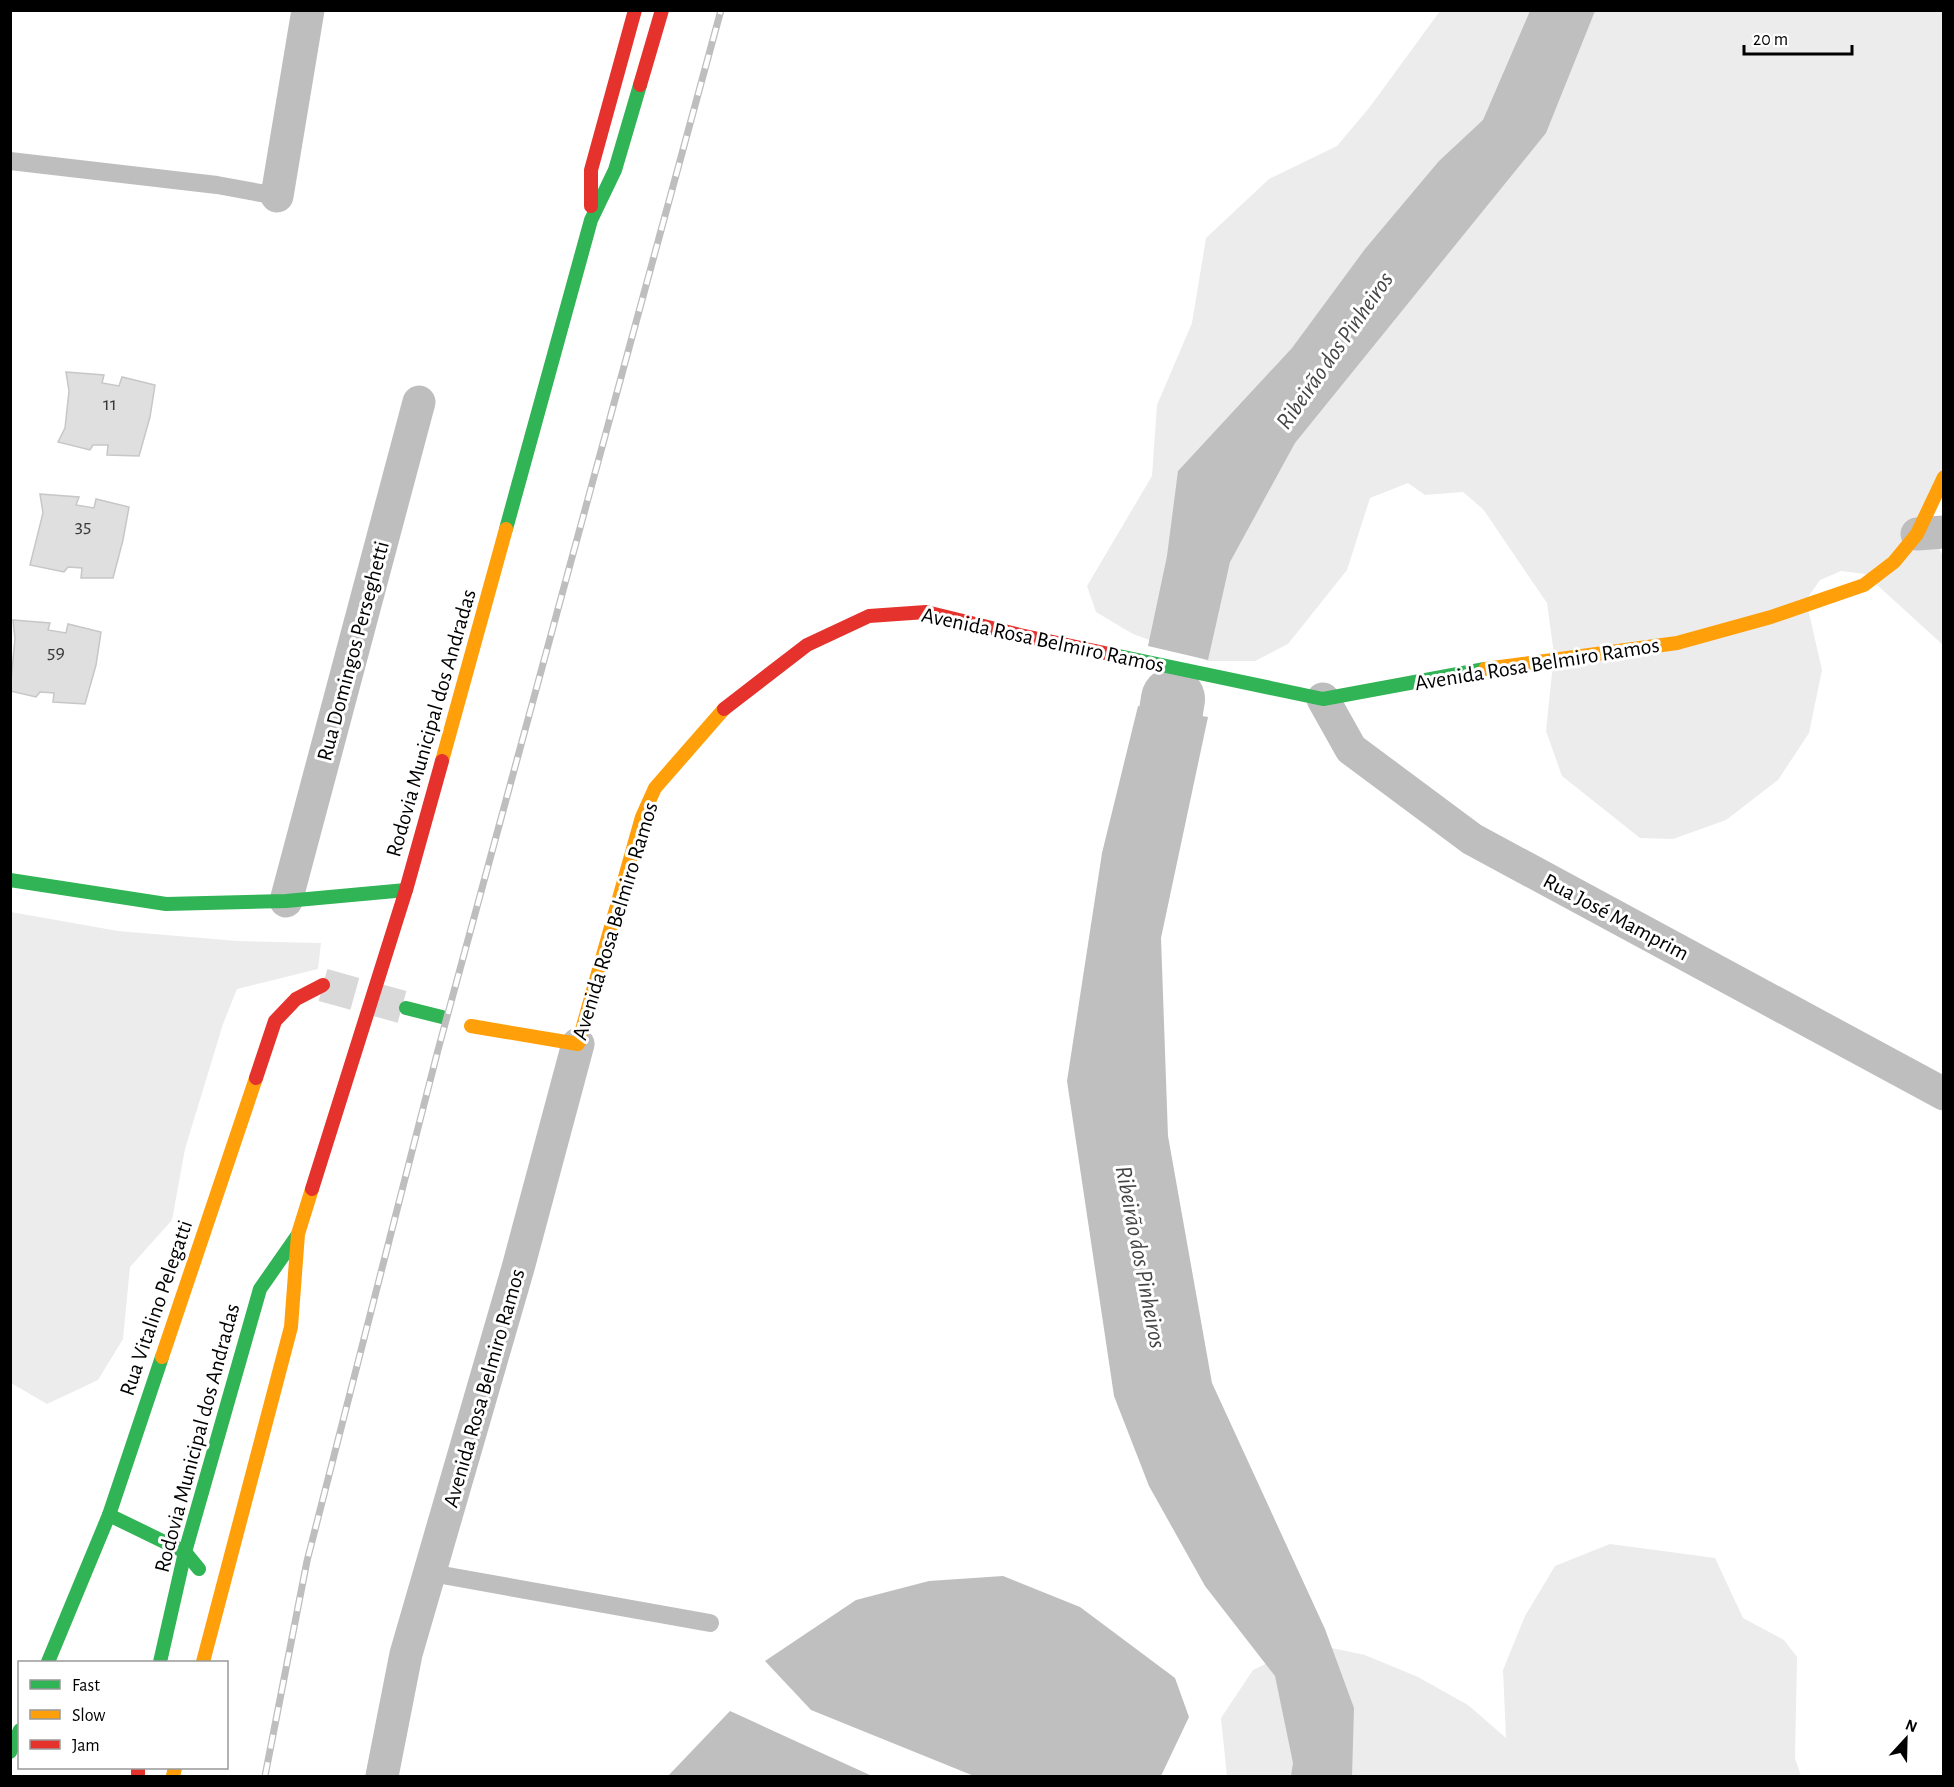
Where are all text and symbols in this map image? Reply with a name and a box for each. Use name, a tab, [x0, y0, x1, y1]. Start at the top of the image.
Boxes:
scale bar	[1744, 18, 1852, 56]
text: 20 m	[1753, 31, 1788, 49]
water label: Ribeirão dos Pinheiros	[1272, 268, 1398, 434]
house number: 11	[103, 394, 117, 414]
house number: 35	[75, 516, 91, 536]
street label: Rua Domingos Perseghetti	[313, 539, 393, 763]
street label: Rodovia Municipal dos Andradas	[382, 587, 480, 859]
street label: Avenida Rosa Belmiro Ramos	[920, 604, 1166, 676]
street label: Avenida Rosa Belmiro Ramos	[1413, 634, 1661, 694]
house number: 59	[47, 642, 65, 662]
street label: Avenida Rosa Belmiro Ramos	[568, 800, 662, 1042]
street label: Rua José Mamprim	[1540, 869, 1692, 965]
water label: Ribeirão dos Pinheiros	[1111, 1164, 1170, 1351]
street label: Rua Vitalino Pelegatti	[116, 1217, 196, 1399]
street label: Avenida Rosa Belmiro Ramos	[439, 1266, 529, 1510]
street label: Rodovia Municipal dos Andradas	[150, 1301, 244, 1575]
legend	[18, 1661, 228, 1769]
text: Fast	[72, 1677, 100, 1695]
text: Slow	[72, 1707, 105, 1725]
north arrow	[1876, 1709, 1936, 1769]
text: N	[1903, 1717, 1919, 1736]
text: Jam	[72, 1737, 100, 1755]

